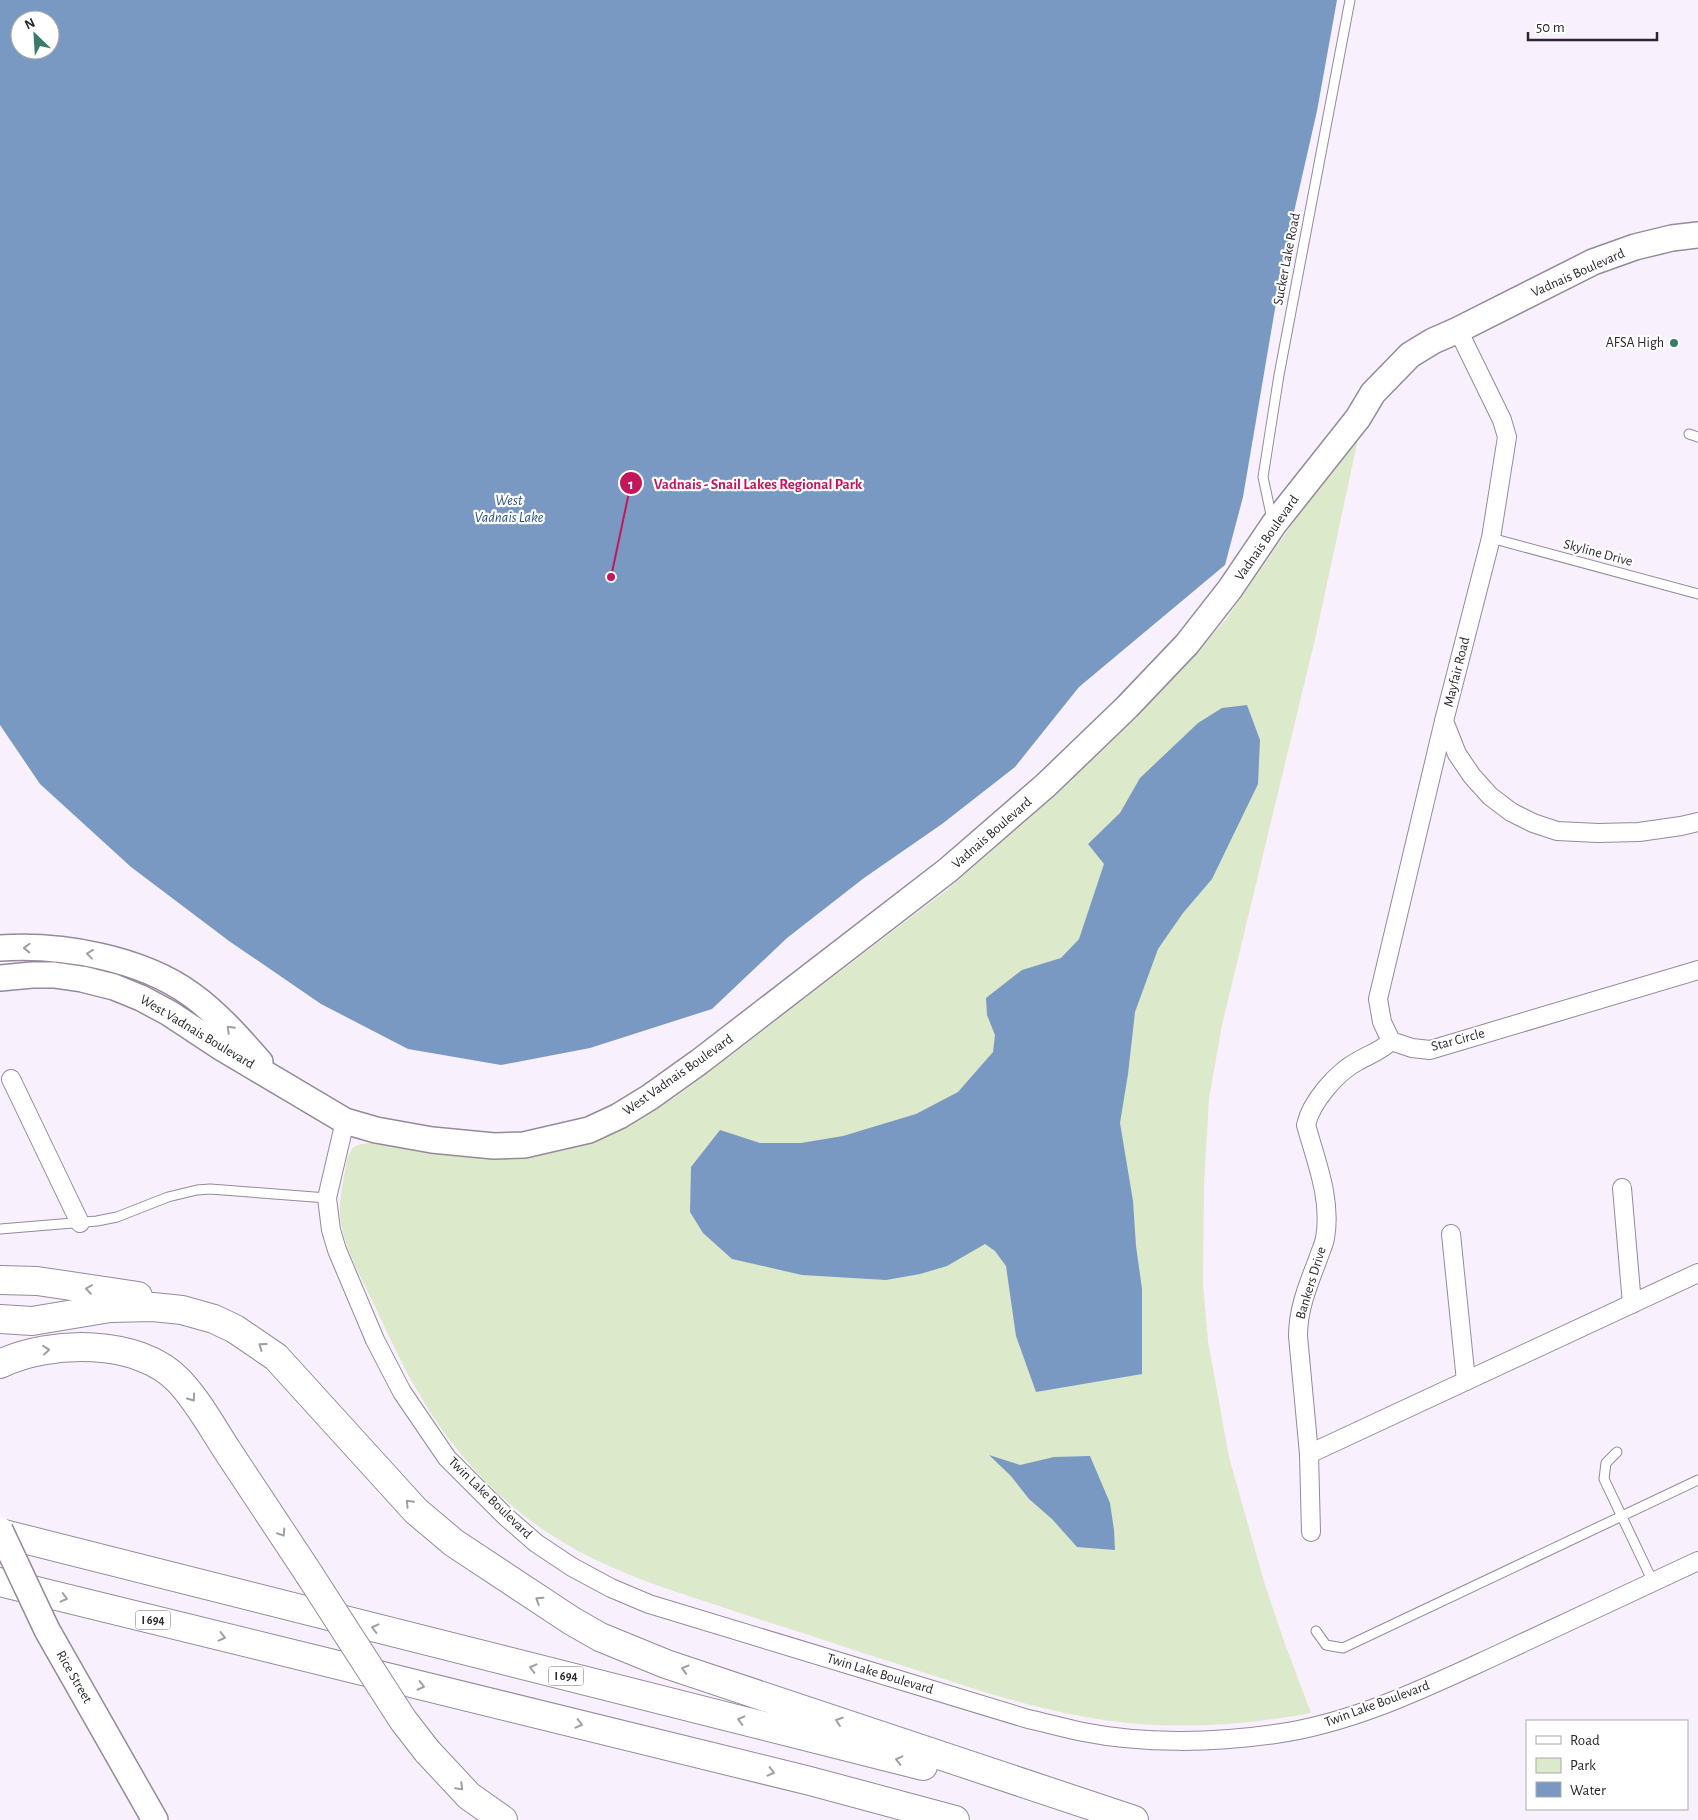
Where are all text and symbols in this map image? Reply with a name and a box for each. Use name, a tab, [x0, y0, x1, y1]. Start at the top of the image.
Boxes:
north arrow	[10, 10, 60, 60]
scale bar	[1528, 10, 1657, 42]
text: N	[23, 16, 37, 33]
text: 50 m	[1536, 20, 1565, 35]
street label: Sucker Lake Road	[1271, 212, 1303, 306]
street label: Vadnais Boulevard	[1529, 246, 1627, 300]
place label: AFSA High	[1606, 336, 1664, 350]
marker: AFSA High	[1668, 337, 1680, 349]
callout: Vadnais - Snail Lakes Regional Park	[619, 468, 872, 498]
text: 1	[628, 477, 634, 492]
text: Vadnais - Snail Lakes Regional Park	[654, 477, 863, 492]
water label: West Vadnais Lake	[474, 493, 544, 525]
street label: Vadnais Boulevard	[1232, 493, 1302, 583]
street label: Skyline Drive	[1562, 537, 1634, 569]
street label: Mayfair Road	[1442, 635, 1472, 709]
street label: Vadnais Boulevard	[949, 795, 1035, 871]
one-way arrow	[23, 943, 31, 953]
one-way arrow	[85, 949, 93, 960]
street label: West Vadnais Boulevard	[137, 992, 257, 1072]
one-way arrow	[227, 1026, 236, 1035]
street label: Star Circle	[1430, 1026, 1486, 1054]
street label: West Vadnais Boulevard	[620, 1032, 736, 1118]
street label: Bankers Drive	[1293, 1245, 1329, 1321]
one-way arrow	[85, 1284, 93, 1294]
one-way arrow	[258, 1343, 268, 1352]
one-way arrow	[43, 1345, 51, 1356]
one-way arrow	[186, 1392, 194, 1401]
street label: Twin Lake Boulevard	[445, 1455, 535, 1541]
one-way arrow	[406, 1500, 415, 1509]
one-way arrow	[276, 1527, 285, 1536]
one-way arrow	[60, 1592, 69, 1603]
one-way arrow	[535, 1596, 544, 1606]
road number: I 694	[136, 1610, 170, 1630]
one-way arrow	[371, 1623, 380, 1634]
one-way arrow	[218, 1631, 227, 1642]
street label: Rice Street	[53, 1648, 95, 1706]
street label: Twin Lake Boulevard	[825, 1651, 935, 1697]
one-way arrow	[528, 1663, 537, 1674]
one-way arrow	[680, 1664, 689, 1675]
road number: I 694	[548, 1666, 584, 1685]
street label: Twin Lake Boulevard	[1323, 1679, 1431, 1729]
one-way arrow	[416, 1680, 424, 1690]
one-way arrow	[737, 1715, 746, 1726]
one-way arrow	[835, 1716, 844, 1726]
one-way arrow	[574, 1718, 583, 1729]
legend	[1526, 1720, 1688, 1810]
text: Road	[1570, 1733, 1600, 1748]
one-way arrow	[894, 1755, 903, 1766]
text: Park	[1570, 1758, 1596, 1773]
one-way arrow	[766, 1766, 775, 1777]
one-way arrow	[454, 1781, 463, 1790]
text: Water	[1570, 1783, 1606, 1798]

